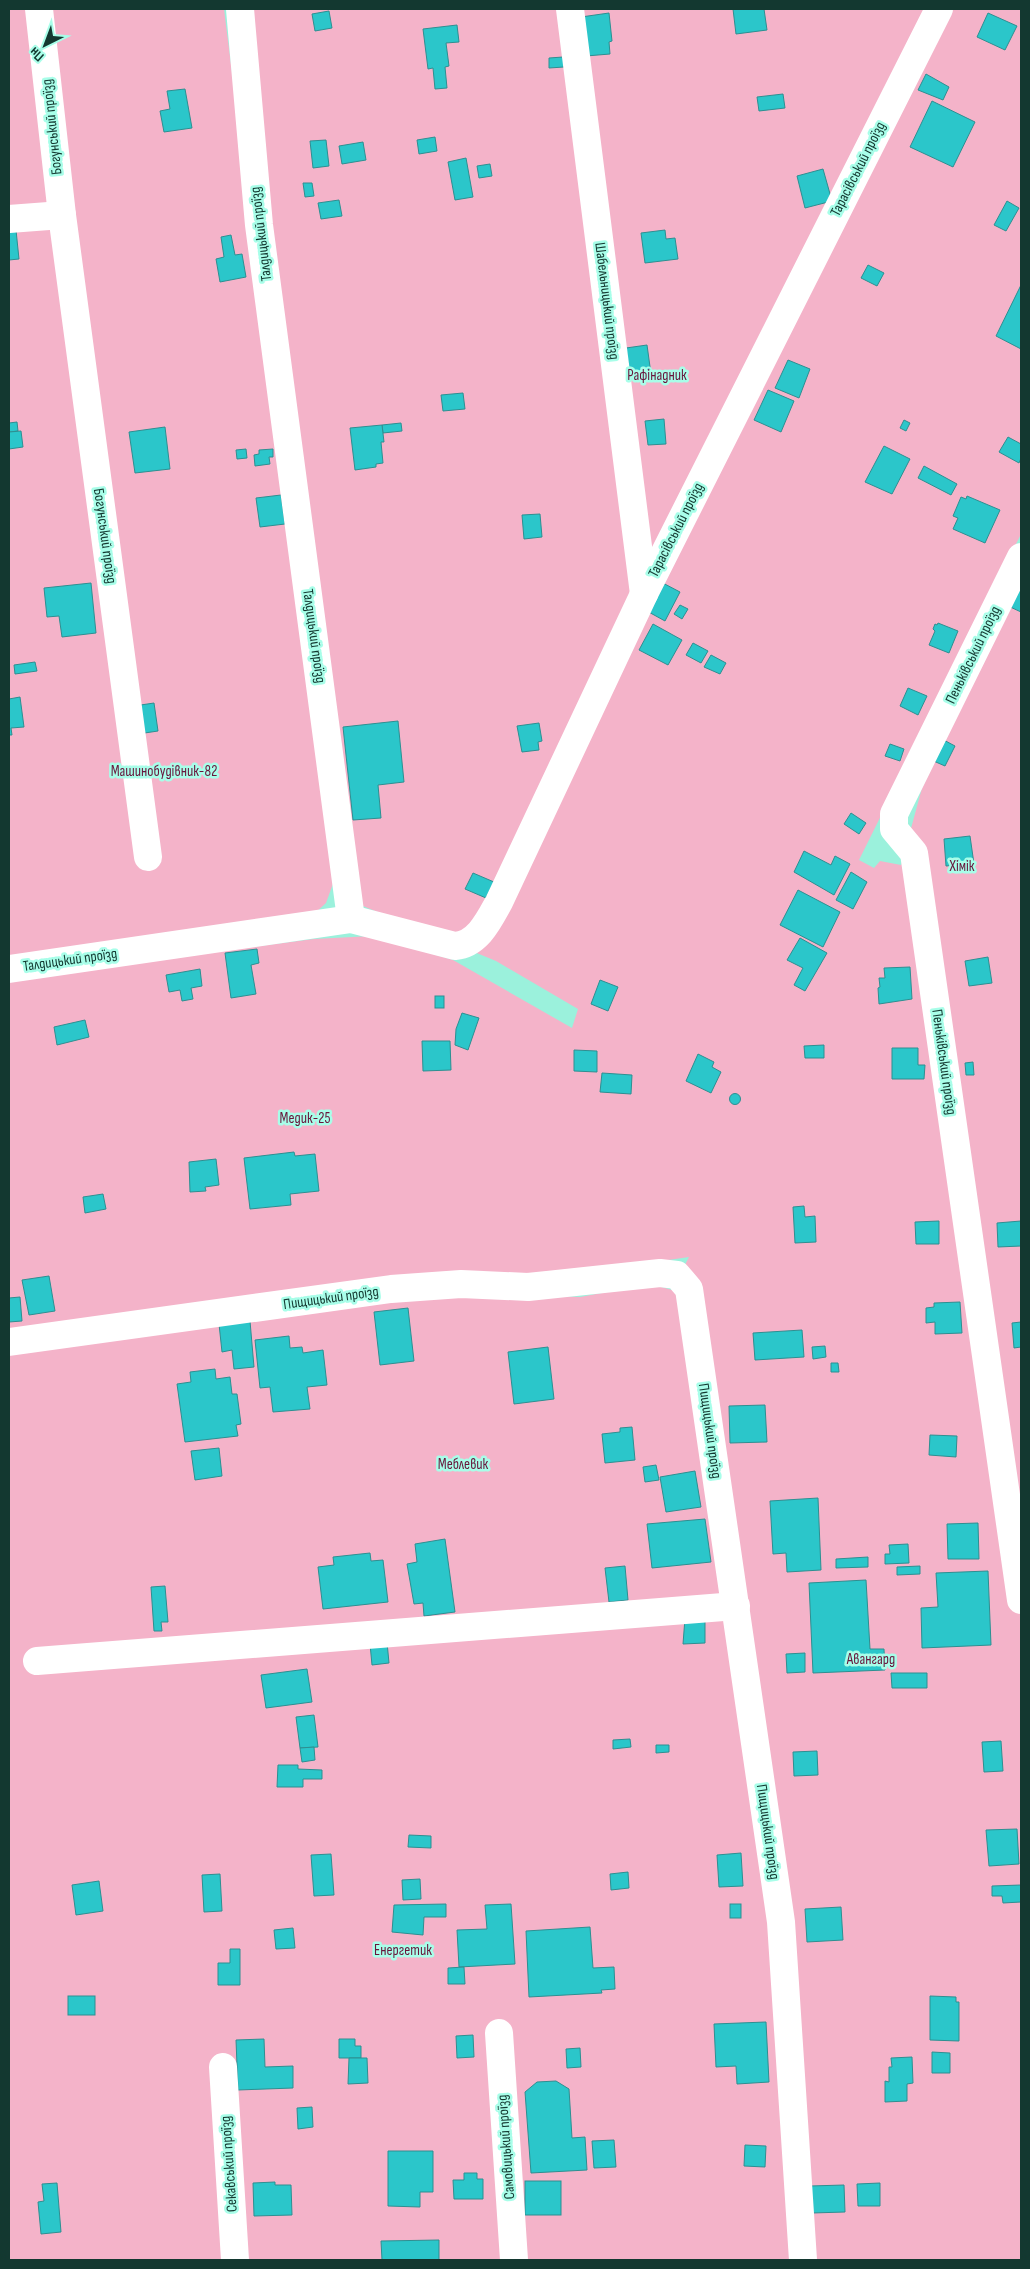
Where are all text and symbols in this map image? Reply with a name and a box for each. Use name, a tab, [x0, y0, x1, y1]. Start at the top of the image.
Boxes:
north arrow	[20, 20, 70, 70]
text: Пн	[26, 43, 47, 65]
street label: Богунський проїзд	[38, 78, 66, 176]
street label: Тарасівський проїзд	[826, 118, 890, 220]
street label: Талдицький проїзд	[246, 186, 276, 282]
street label: Шабельницький проїзд	[590, 241, 624, 361]
park label: Рафінадник	[627, 366, 687, 385]
street label: Тарасівський проїзд	[644, 479, 708, 581]
street label: Богунський проїзд	[89, 487, 121, 585]
street label: Талдицький проїзд	[298, 588, 330, 684]
street label: Пеньківський проїзд	[941, 603, 1005, 707]
park label: Машинобудівник-82	[111, 762, 217, 781]
park label: Хімік	[949, 857, 975, 876]
street label: Талдицький проїзд	[22, 944, 118, 976]
street label: Пеньківський проїзд	[927, 1008, 961, 1116]
park label: Медик-25	[280, 1109, 330, 1128]
street label: Пищицький проїзд	[282, 1282, 380, 1314]
street label: Пищицький проїзд	[694, 1382, 726, 1480]
park label: Меблевик	[438, 1455, 489, 1474]
park label: Авангард	[846, 1650, 895, 1669]
street label: Пищицький проїзд	[752, 1783, 784, 1881]
park label: Енергетик	[374, 1941, 432, 1960]
street label: Самовицький проїзд	[493, 2094, 519, 2200]
street label: Секавський проїзд	[216, 2115, 242, 2213]

